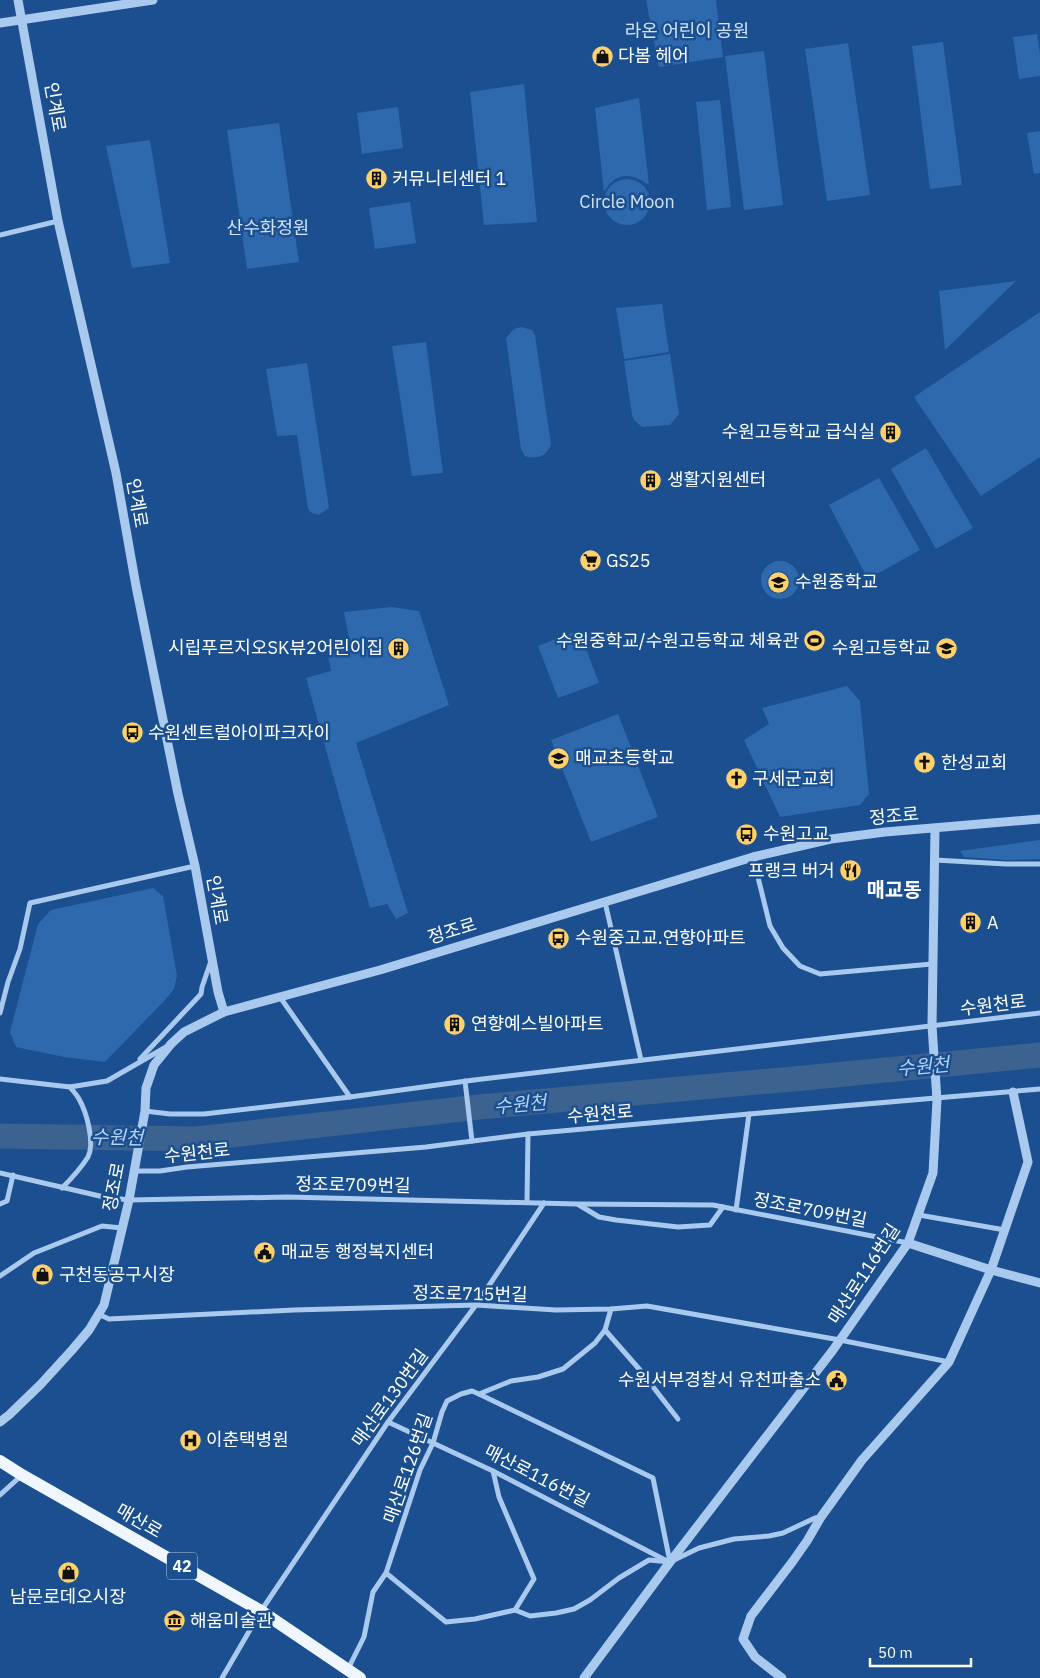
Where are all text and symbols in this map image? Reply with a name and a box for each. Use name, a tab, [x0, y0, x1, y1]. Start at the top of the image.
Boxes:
park label: 라온 어린이 공원	[625, 19, 749, 42]
shop icon: 다봄 헤어	[590, 44, 614, 68]
place label: 다봄 헤어	[618, 44, 689, 67]
street label: 인계로	[40, 80, 71, 133]
building icon: 커뮤니티센터 1	[364, 167, 388, 191]
place label: 커뮤니티센터 1	[392, 167, 506, 190]
park label: Circle Moon	[579, 190, 675, 213]
park label: 산수화정원	[227, 216, 309, 239]
place label: 수원고등학교 급식실	[722, 420, 875, 443]
building icon: 수원고등학교 급식실	[879, 420, 903, 444]
building icon: 생활지원센터	[639, 468, 663, 492]
place label: 생활지원센터	[667, 468, 766, 491]
street label: 인계로	[122, 476, 153, 529]
supermarket icon: GS25	[578, 549, 602, 573]
place label: GS25	[606, 549, 651, 572]
school or university icon: 수원중학교	[767, 570, 791, 594]
place label: 수원중학교	[795, 570, 878, 593]
place label: 수원중학교/수원고등학교 체육관	[556, 629, 799, 652]
sports icon: 수원중학교/수원고등학교 체육관	[803, 629, 827, 653]
place label: 시립푸르지오SK뷰2어린이집	[168, 636, 383, 659]
building icon: 시립푸르지오SK뷰2어린이집	[387, 636, 411, 660]
place label: 수원고등학교	[832, 636, 931, 659]
school or university icon: 수원고등학교	[935, 636, 959, 660]
bus stop icon: 수원센트럴아이파크자이	[120, 721, 144, 745]
place label: 수원센트럴아이파크자이	[148, 721, 330, 744]
school or university icon: 매교초등학교	[547, 746, 571, 770]
place label: 매교초등학교	[575, 746, 674, 769]
church icon: 한성교회	[913, 751, 937, 775]
place label: 한성교회	[941, 751, 1007, 774]
church icon: 구세군교회	[724, 767, 748, 791]
place label: 구세군교회	[752, 767, 835, 790]
street label: 정조로	[868, 802, 920, 829]
bus stop icon: 수원고교	[735, 822, 759, 846]
place label: 수원고교	[763, 822, 829, 845]
place label: 프랭크 버거	[748, 859, 835, 882]
restaurant icon: 프랭크 버거	[839, 859, 863, 883]
street label: 인계로	[202, 873, 233, 926]
district label: 매교동	[866, 876, 922, 903]
building icon: A	[959, 911, 983, 935]
place label: A	[987, 911, 999, 934]
street label: 정조로	[425, 912, 479, 949]
bus stop icon: 수원중고교.연향아파트	[547, 926, 571, 950]
place label: 수원중고교.연향아파트	[575, 926, 746, 949]
street label: 수원천로	[959, 989, 1027, 1020]
building icon: 연향예스빌아파트	[443, 1012, 467, 1036]
place label: 연향예스빌아파트	[471, 1012, 603, 1035]
water label: 수원천	[896, 1052, 952, 1080]
water label: 수원천	[493, 1090, 549, 1118]
street label: 수원천로	[566, 1099, 634, 1128]
water label: 수원천	[91, 1125, 145, 1149]
street label: 수원천로	[163, 1138, 231, 1167]
street label: 정조로	[97, 1160, 130, 1213]
street label: 정조로709번길	[295, 1172, 411, 1197]
street label: 정조로709번길	[751, 1187, 869, 1232]
street label: 매산로116번길	[823, 1219, 905, 1328]
public building icon: 매교동 행정복지센터	[253, 1240, 277, 1264]
place label: 매교동 행정복지센터	[281, 1240, 434, 1263]
shop icon: 구천동공구시장	[31, 1263, 55, 1287]
place label: 구천동공구시장	[59, 1263, 175, 1286]
street label: 정조로715번길	[412, 1281, 528, 1306]
street label: 매산로130번길	[346, 1344, 433, 1451]
place label: 수원서부경찰서 유천파출소	[618, 1368, 821, 1391]
public building icon: 수원서부경찰서 유천파출소	[825, 1368, 849, 1392]
street label: 매산로126번길	[378, 1410, 437, 1526]
hospital icon: 이춘택병원	[178, 1428, 202, 1452]
place label: 이춘택병원	[206, 1428, 289, 1451]
street label: 매산로116번길	[481, 1439, 594, 1512]
street label: 매산로	[112, 1498, 167, 1543]
road number: 42	[167, 1552, 197, 1580]
shop icon: 남문로데오시장	[56, 1560, 80, 1584]
place label: 남문로데오시장	[10, 1585, 126, 1608]
museum icon: 해움미술관	[162, 1609, 186, 1633]
place label: 해움미술관	[190, 1609, 273, 1632]
scale bar	[870, 1636, 971, 1668]
text: 50 m	[878, 1643, 913, 1662]

